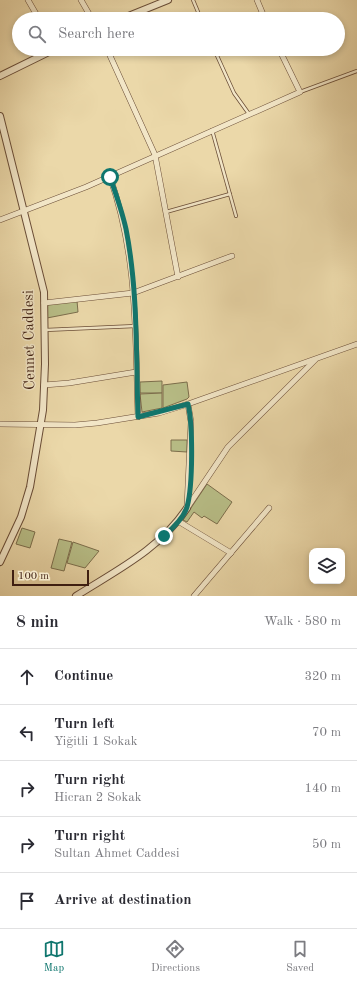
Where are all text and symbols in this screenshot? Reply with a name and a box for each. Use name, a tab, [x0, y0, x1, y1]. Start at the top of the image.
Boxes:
search box	[12, 12, 345, 56]
icon: search	[26, 23, 48, 45]
text: Search here	[58, 27, 135, 42]
route start	[101, 168, 119, 186]
street label: Cennet Caddesi	[22, 290, 38, 390]
route end	[155, 527, 173, 545]
map controls	[309, 548, 345, 584]
button: layers	[309, 548, 345, 584]
scale bar	[12, 568, 89, 587]
text: 100 m	[18, 571, 49, 582]
text: 8 min	[16, 614, 59, 631]
text: Walk · 580 m	[264, 615, 341, 628]
icon: ahead	[16, 666, 38, 688]
text: Continue	[54, 669, 113, 684]
text: 320 m	[304, 670, 341, 683]
text: Turn left	[54, 717, 114, 732]
icon: left	[16, 722, 38, 744]
text: 70 m	[312, 726, 341, 739]
text: Yiğitli 1 Sokak	[54, 735, 138, 748]
text: Turn right	[54, 773, 125, 788]
icon: right	[16, 778, 38, 800]
text: 140 m	[304, 782, 341, 795]
text: Hicran 2 Sokak	[54, 791, 141, 804]
text: Turn right	[54, 829, 125, 844]
icon: right	[16, 834, 38, 856]
text: 50 m	[312, 838, 341, 851]
text: Sultan Ahmet Caddesi	[54, 847, 179, 860]
icon: arrive	[16, 890, 38, 912]
text: Arrive at destination	[54, 893, 192, 908]
tab: Map	[43, 938, 65, 976]
tab: Directions	[151, 938, 200, 976]
tab: Saved	[286, 938, 314, 976]

